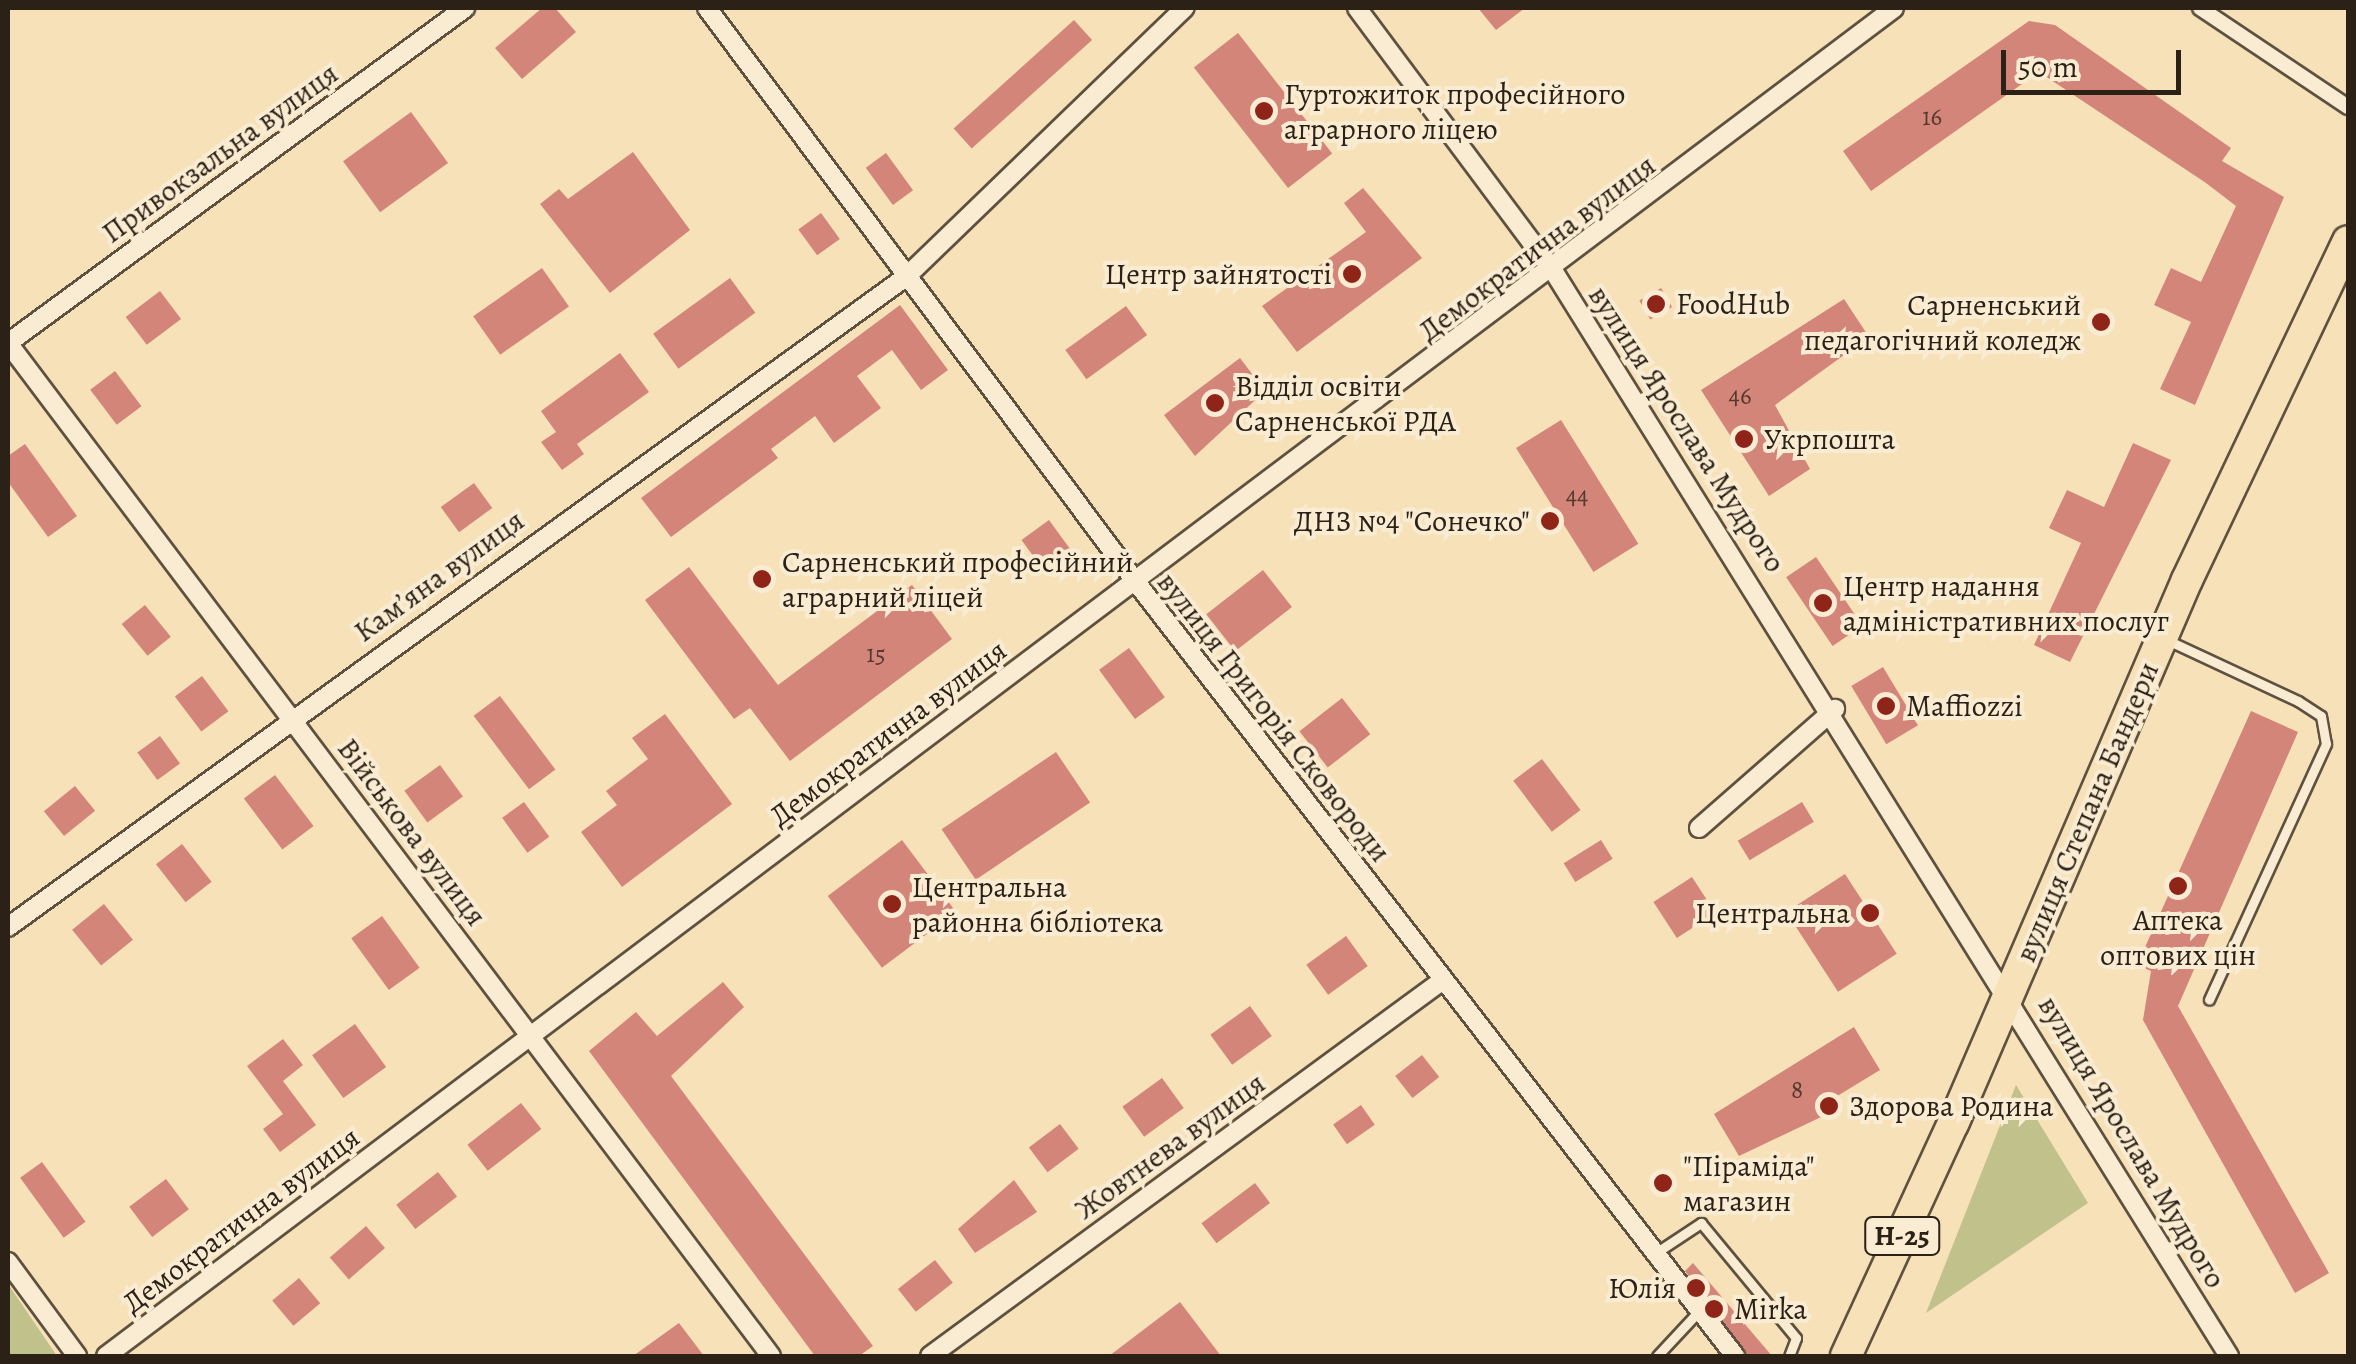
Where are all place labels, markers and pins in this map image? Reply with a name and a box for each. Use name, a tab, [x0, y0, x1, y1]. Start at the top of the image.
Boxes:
place label: Гуртожиток професійного аграрного ліцею	[1284, 76, 1625, 146]
marker: Гуртожиток професійного аграрного ліцею	[1253, 100, 1275, 122]
place label: Центр зайнятості	[1105, 256, 1332, 292]
marker: Центр зайнятості	[1341, 263, 1363, 285]
place label: FoodHub	[1676, 286, 1790, 322]
place label: Сарненський педагогічний коледж	[1804, 287, 2081, 358]
marker: FoodHub	[1645, 293, 1667, 315]
marker: Сарненський педагогічний коледж	[2090, 311, 2112, 333]
place label: Відділ освіти Сарненської РДА	[1235, 368, 1456, 438]
marker: Відділ освіти Сарненської РДА	[1204, 392, 1226, 414]
place label: Укрпошта	[1764, 421, 1895, 457]
marker: Укрпошта	[1733, 428, 1755, 450]
place label: ДНЗ №4 "Сонечко"	[1293, 503, 1530, 539]
marker: ДНЗ №4 "Сонечко"	[1539, 510, 1561, 532]
place label: Сарненський професійний аграрний ліцей	[782, 544, 1133, 614]
marker: Сарненський професійний аграрний ліцей	[751, 568, 773, 590]
place label: Центр надання адміністративних послуг	[1843, 568, 2169, 638]
marker: Центр надання адміністративних послуг	[1812, 592, 1834, 614]
place label: Maffiozzi	[1906, 688, 2023, 724]
marker: Maffiozzi	[1875, 695, 1897, 717]
place label: Центральна районна бібліотека	[912, 869, 1163, 940]
marker: Аптека оптових цін	[2167, 875, 2189, 897]
marker: Центральна районна бібліотека	[881, 893, 903, 915]
place label: Центральна	[1695, 895, 1850, 931]
marker: Центральна	[1859, 902, 1881, 924]
place label: Аптека оптових цін	[2100, 902, 2256, 972]
place label: Здорова Родина	[1849, 1088, 2054, 1124]
marker: Здорова Родина	[1818, 1095, 1840, 1117]
place label: "Піраміда" магазин	[1683, 1148, 1815, 1218]
marker: "Піраміда" магазин	[1652, 1172, 1674, 1194]
place label: Юлія	[1608, 1270, 1676, 1306]
marker: Юлія	[1685, 1277, 1707, 1299]
place label: Mirka	[1734, 1291, 1807, 1327]
marker: Mirka	[1703, 1298, 1725, 1320]

